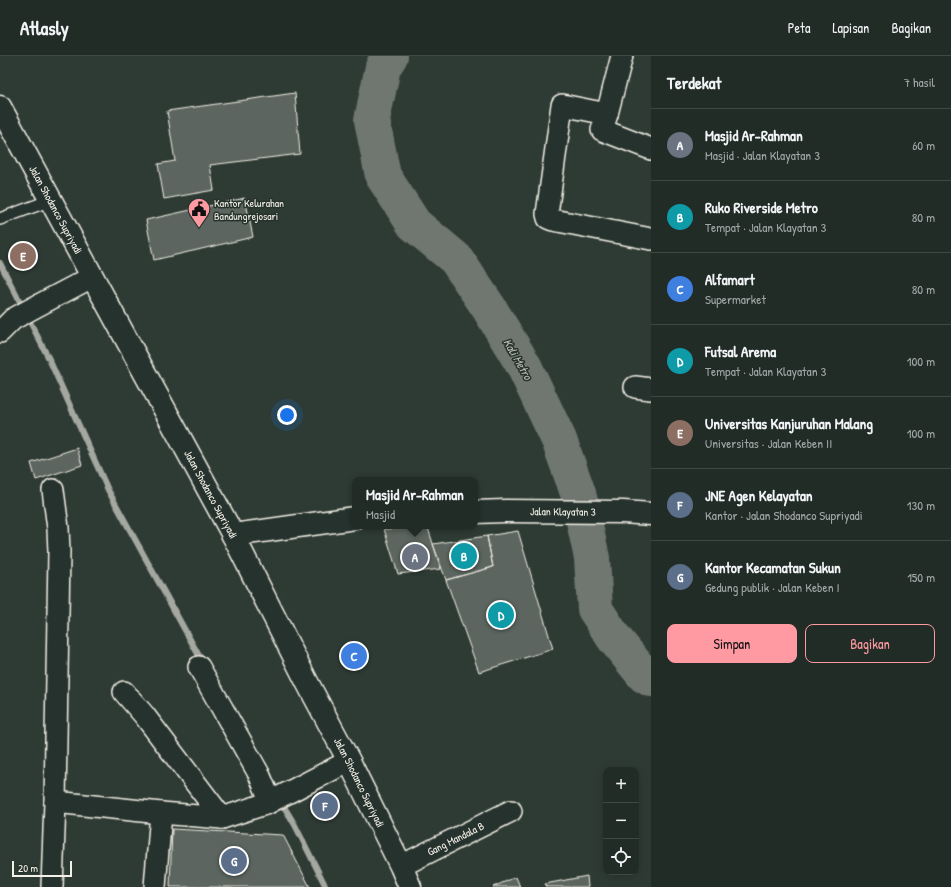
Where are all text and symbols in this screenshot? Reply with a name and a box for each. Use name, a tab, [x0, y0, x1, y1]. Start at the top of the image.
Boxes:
text: Atlasly	[20, 15, 69, 41]
text: Peta	[788, 18, 810, 37]
text: Lapisan	[832, 18, 869, 37]
text: Bagikan	[891, 18, 931, 37]
text: Terdekat	[667, 71, 721, 94]
text: 7 hasil	[904, 73, 935, 91]
text: Masjid Ar-Rahman	[705, 125, 803, 146]
text: A	[677, 136, 683, 154]
text: 60 m	[912, 136, 935, 154]
text: Masjid · Jalan Klayatan 3	[705, 146, 820, 164]
street label: Jalan Shodanco Supriyadi	[26, 163, 86, 256]
public building icon: Kantor Kelurahan Bandungrejosari	[186, 196, 212, 229]
place label: Kantor Kelurahan Bandungrejosari	[214, 196, 284, 223]
text: Ruko Riverside Metro	[705, 197, 818, 218]
text: B	[677, 208, 683, 226]
text: 80 m	[912, 208, 935, 226]
text: Tempat · Jalan Klayatan 3	[705, 218, 826, 236]
pin: E	[10, 241, 36, 271]
text: Alfamart	[705, 269, 755, 290]
text: C	[676, 280, 684, 298]
text: 80 m	[912, 280, 935, 298]
text: Supermarket	[705, 290, 766, 308]
water label: Kali Metro	[499, 335, 537, 384]
text: Futsal Arema	[705, 341, 776, 362]
text: D	[677, 352, 683, 370]
text: 100 m	[907, 352, 935, 370]
text: Tempat · Jalan Klayatan 3	[705, 362, 826, 380]
your location	[277, 405, 297, 425]
text: Universitas Kanjuruhan Malang	[705, 413, 873, 434]
text: E	[677, 424, 683, 442]
text: 100 m	[907, 424, 935, 442]
text: Universitas · Jalan Keben II	[705, 434, 832, 452]
street label: Jalan Shodanco Supriyadi	[181, 448, 241, 541]
popup	[352, 477, 478, 529]
text: Masjid Ar-Rahman	[366, 484, 464, 505]
text: JNE Agen Kelayatan	[705, 485, 813, 506]
text: F	[678, 496, 682, 514]
text: 130 m	[907, 496, 935, 514]
street label: Jalan Klayatan 3	[530, 504, 596, 519]
text: Masjid	[366, 505, 395, 523]
text: Kantor · Jalan Shodanco Supriyadi	[705, 506, 863, 524]
pin: B	[451, 541, 477, 571]
pin: A	[402, 542, 428, 572]
text: Kantor Kecamatan Sukun	[705, 557, 841, 578]
text: G	[677, 568, 683, 586]
text: 150 m	[907, 568, 935, 586]
text: Gedung publik · Jalan Keben I	[705, 578, 840, 596]
pin: D	[488, 600, 514, 630]
button: Simpan	[667, 624, 797, 663]
button: Bagikan	[805, 624, 935, 663]
pin: C	[341, 641, 367, 671]
street label: Jalan Shodanco Supriyadi	[331, 735, 388, 830]
map controls	[603, 767, 639, 875]
button: +	[603, 767, 639, 803]
pin: F	[312, 791, 338, 821]
button: −	[603, 803, 639, 839]
street label: Gang Mandala B	[425, 818, 487, 859]
button: locate	[603, 839, 639, 875]
pin: G	[221, 846, 247, 876]
scale bar	[12, 859, 72, 878]
text: 20 m	[18, 861, 38, 875]

